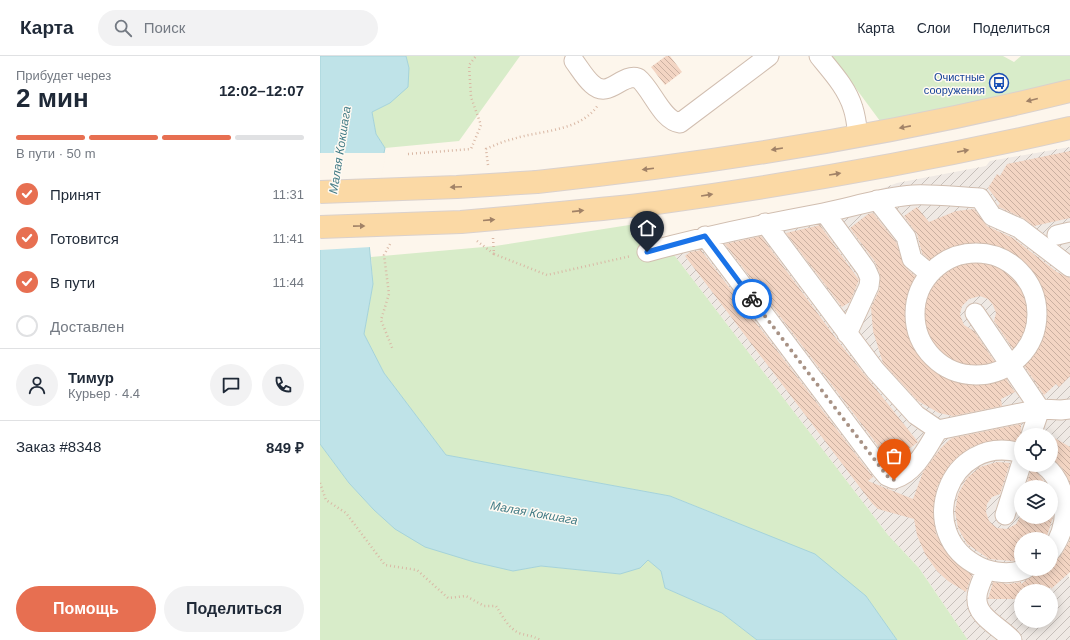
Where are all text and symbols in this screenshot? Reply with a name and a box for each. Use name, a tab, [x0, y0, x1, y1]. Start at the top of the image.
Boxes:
search box	[98, 10, 378, 46]
text: Карта	[20, 17, 74, 38]
icon: search	[112, 17, 134, 39]
text: Поиск	[144, 19, 185, 36]
text: Карта	[857, 20, 895, 36]
text: Слои	[917, 20, 951, 36]
text: Поделиться	[973, 20, 1050, 36]
text: Прибудет через	[16, 68, 111, 83]
place label: Очистные сооружения	[924, 71, 985, 96]
bus stop icon: Очистные сооружения	[988, 72, 1010, 94]
text: 12:02–12:07	[219, 82, 304, 99]
text: 2 мин	[16, 83, 89, 113]
one-way arrow	[1026, 98, 1038, 104]
water label: Малая Кокшага	[326, 105, 354, 195]
one-way arrow	[899, 124, 911, 130]
text: В пути · 50 m	[16, 146, 96, 161]
one-way arrow	[771, 146, 783, 152]
one-way arrow	[957, 148, 969, 154]
one-way arrow	[642, 166, 654, 172]
one-way arrow	[829, 171, 841, 177]
icon: check	[16, 183, 38, 205]
one-way arrow	[450, 184, 462, 191]
text: Принят	[50, 186, 101, 203]
text: 11:31	[272, 187, 304, 202]
one-way arrow	[700, 192, 713, 198]
one-way arrow	[572, 208, 584, 214]
pin	[630, 211, 664, 252]
one-way arrow	[483, 216, 495, 223]
icon: home	[636, 217, 658, 239]
one-way arrow	[353, 223, 366, 229]
icon: check	[16, 227, 38, 249]
text: Готовится	[50, 230, 119, 247]
text: 11:41	[272, 231, 304, 246]
icon: check	[16, 271, 38, 293]
text: В пути	[50, 274, 95, 291]
text: 11:44	[272, 275, 304, 290]
courier	[732, 279, 772, 319]
icon: bike	[741, 288, 763, 310]
text: Доставлен	[50, 318, 124, 335]
button: person	[16, 364, 58, 406]
button: chat	[210, 364, 252, 406]
button: phone	[262, 364, 304, 406]
text: Тимур	[68, 369, 114, 386]
text: Курьер · 4.4	[68, 386, 140, 401]
map controls	[1014, 428, 1058, 628]
button: locate	[1014, 428, 1058, 472]
text: Заказ #8348	[16, 438, 101, 455]
text: 849 ₽	[266, 439, 304, 456]
pin	[877, 439, 911, 480]
icon: bag	[883, 445, 905, 467]
button: layers	[1014, 480, 1058, 524]
water label: Малая Кокшага	[489, 498, 579, 528]
button: +	[1014, 532, 1058, 576]
button: −	[1014, 584, 1058, 628]
button: Помощь	[16, 586, 156, 632]
button: Поделиться	[164, 586, 304, 632]

